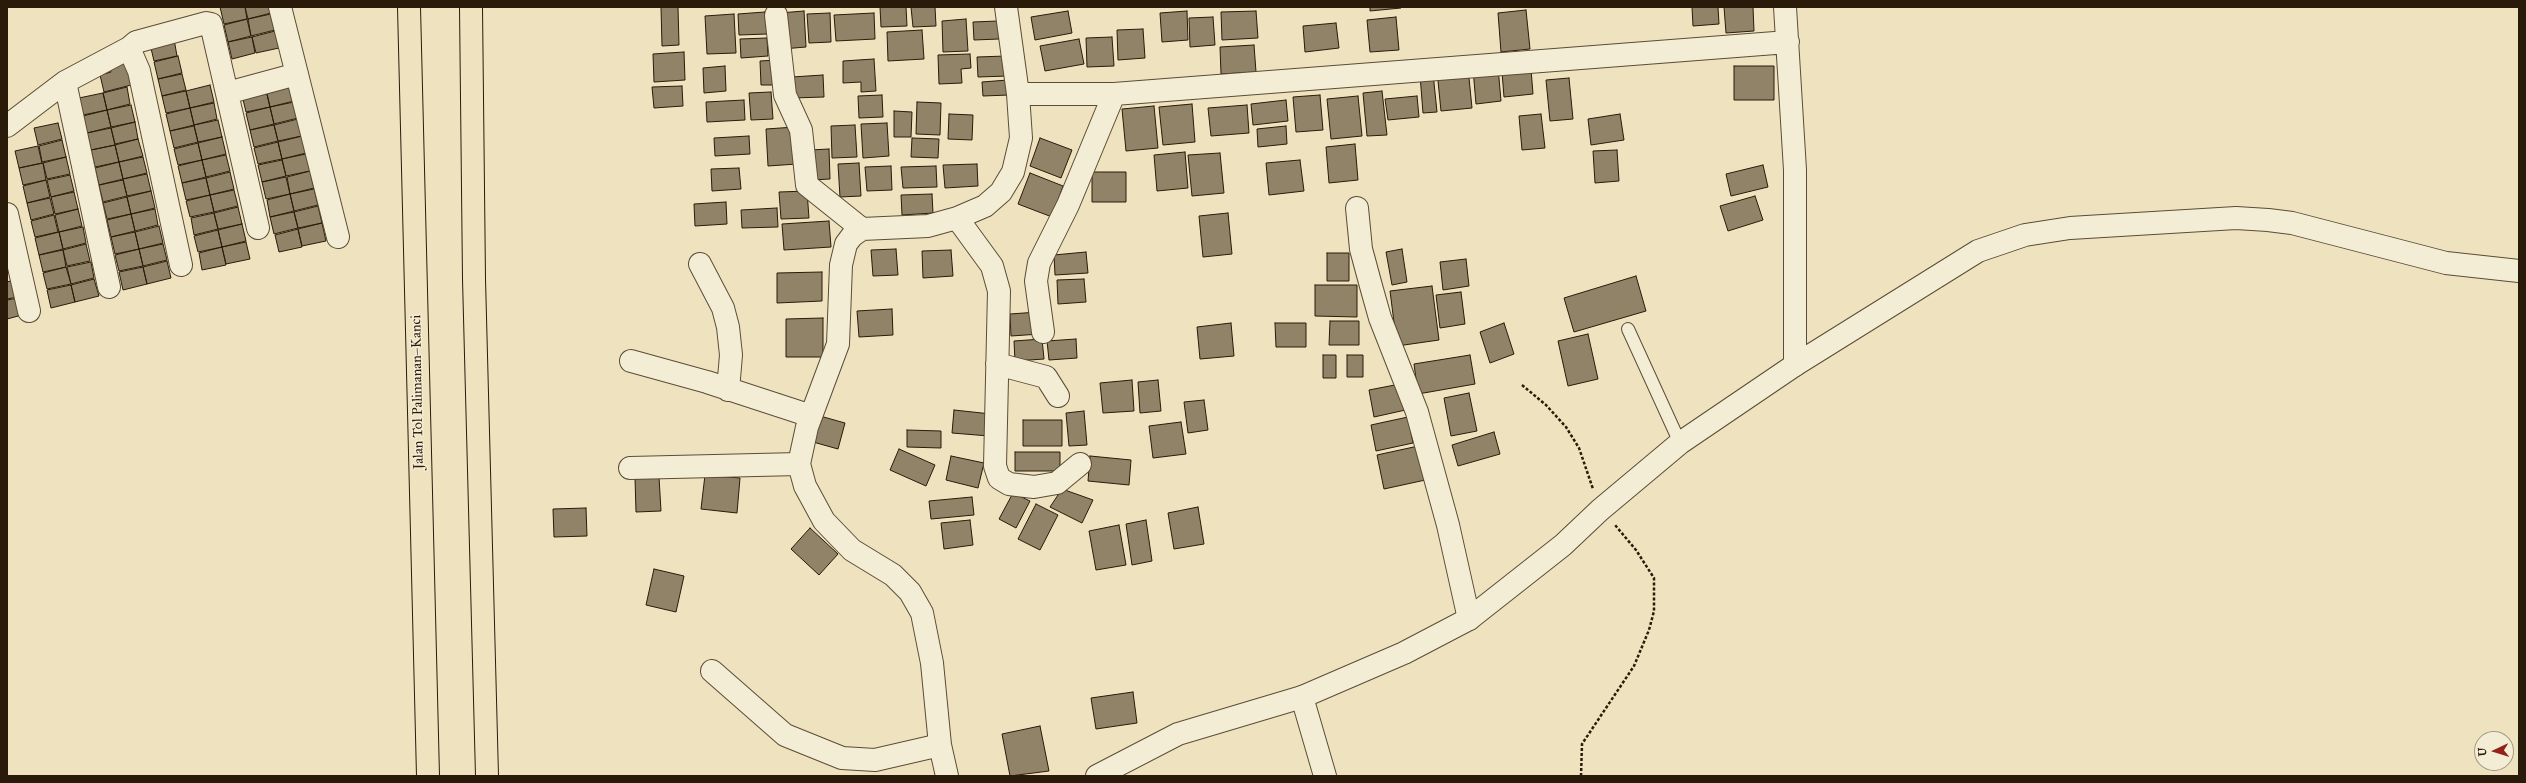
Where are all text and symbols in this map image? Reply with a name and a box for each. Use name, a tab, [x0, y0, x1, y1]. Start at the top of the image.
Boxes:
street label: Jalan Tol Palimanan–Kanci	[408, 315, 428, 469]
north arrow	[2474, 731, 2514, 771]
text: U	[2476, 747, 2489, 757]

